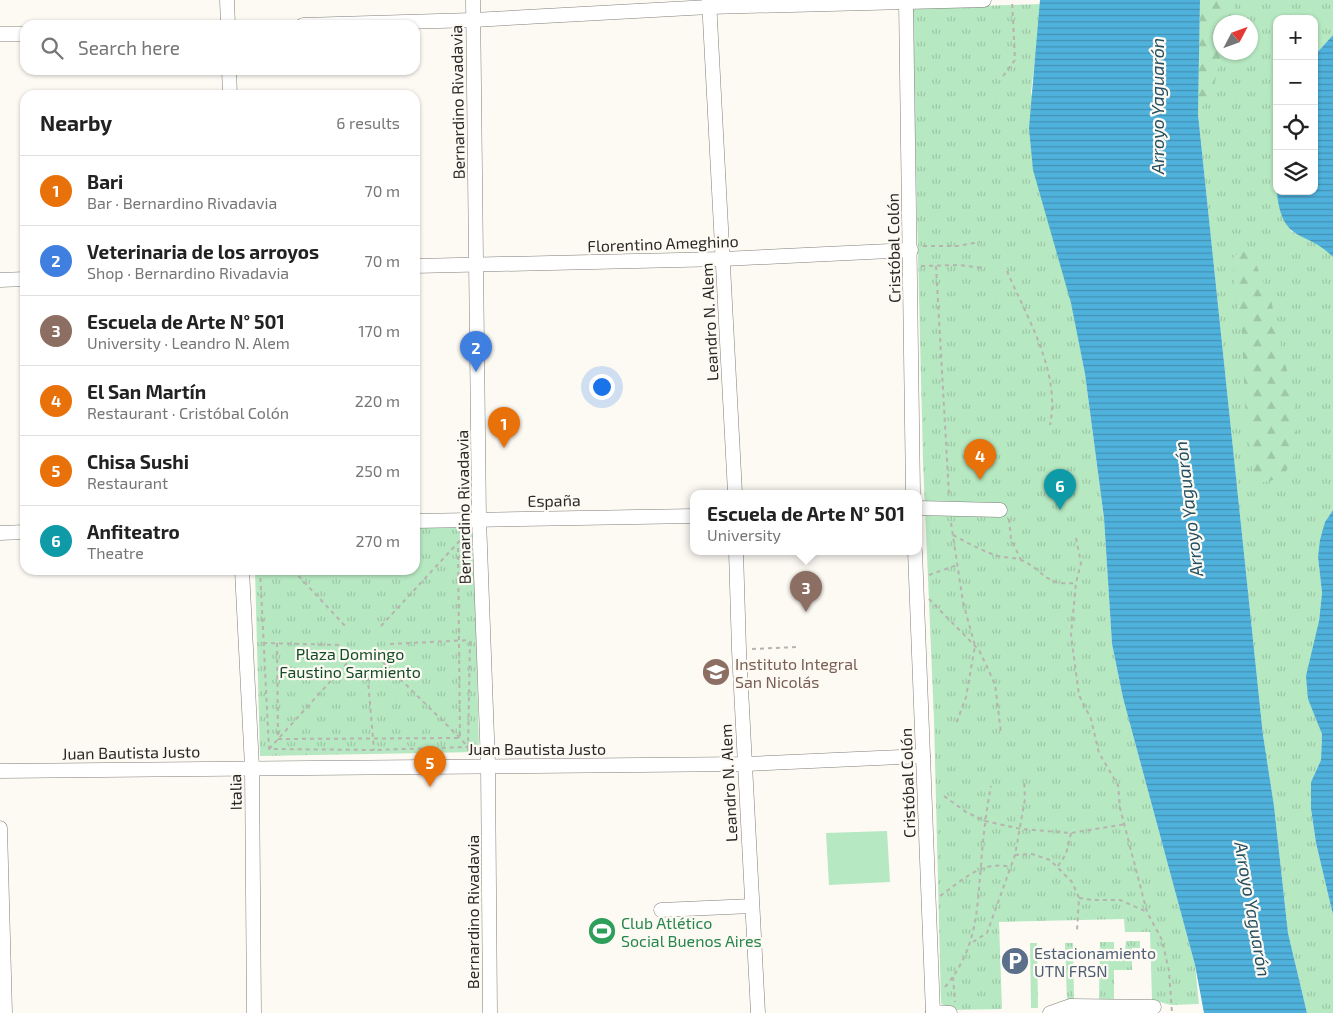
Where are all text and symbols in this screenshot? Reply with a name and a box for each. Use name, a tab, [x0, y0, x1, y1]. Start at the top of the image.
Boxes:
north arrow	[1213, 15, 1258, 60]
map controls	[1273, 15, 1318, 195]
button: +	[1273, 15, 1318, 60]
search box	[20, 20, 420, 75]
street label: Bernardino Rivadavia	[446, 25, 468, 179]
icon: search	[38, 34, 66, 62]
text: Search here	[78, 36, 180, 59]
water label: Arroyo Yaguarón	[1146, 38, 1168, 175]
button: −	[1273, 60, 1318, 105]
button: locate	[1273, 105, 1318, 150]
text: Nearby	[40, 110, 112, 135]
text: 6 results	[336, 113, 400, 132]
button: layers	[1273, 150, 1318, 195]
text: Bari	[87, 170, 123, 193]
text: 1	[53, 181, 59, 200]
text: 70 m	[365, 181, 400, 200]
text: Bar · Bernardino Rivadavia	[87, 193, 277, 212]
street label: Cristóbal Colón	[883, 193, 903, 303]
street label: Florentino Ameghino	[587, 231, 739, 255]
text: Veterinaria de los arroyos	[87, 240, 319, 263]
text: 2	[51, 251, 61, 270]
text: 70 m	[365, 251, 400, 270]
street label: Leandro N. Alem	[696, 262, 722, 382]
text: Shop · Bernardino Rivadavia	[87, 263, 289, 282]
text: Escuela de Arte N° 501	[87, 310, 285, 333]
text: 3	[51, 321, 61, 340]
text: 170 m	[358, 321, 400, 340]
pin: 2	[460, 331, 492, 372]
text: University · Leandro N. Alem	[87, 333, 290, 352]
your location	[589, 374, 615, 400]
text: El San Martín	[87, 380, 206, 403]
text: 4	[51, 391, 61, 410]
text: 220 m	[355, 391, 400, 410]
text: Restaurant · Cristóbal Colón	[87, 403, 289, 422]
pin: 1	[488, 407, 520, 448]
street label: Bernardino Rivadavia	[452, 430, 474, 584]
pin: 4	[964, 439, 996, 480]
water label: Arroyo Yaguarón	[1169, 440, 1207, 579]
text: Chisa Sushi	[87, 450, 189, 473]
text: 5	[52, 461, 60, 480]
text: 250 m	[355, 461, 400, 480]
pin: 6	[1044, 469, 1076, 510]
text: Restaurant	[87, 473, 168, 492]
street label: España	[527, 490, 581, 510]
popup	[690, 490, 922, 555]
text: Escuela de Arte N° 501	[707, 502, 905, 525]
text: Anfiteatro	[87, 520, 180, 543]
text: University	[707, 525, 781, 544]
text: 6	[51, 531, 61, 550]
text: 270 m	[356, 531, 400, 550]
text: Theatre	[87, 543, 144, 562]
pin: 3	[790, 571, 822, 612]
park label: Plaza Domingo Faustino Sarmiento	[279, 644, 421, 681]
place label: Instituto Integral San Nicolás	[735, 654, 858, 691]
school or university icon: Instituto Integral San Nicolás	[701, 657, 731, 687]
street label: Leandro N. Alem	[715, 723, 741, 843]
street label: Cristóbal Colón	[896, 728, 918, 838]
street label: Juan Bautista Justo	[468, 739, 606, 758]
street label: Juan Bautista Justo	[62, 741, 200, 763]
pin: 5	[414, 746, 446, 787]
street label: Italia	[225, 774, 245, 810]
street label: Bernardino Rivadavia	[463, 835, 482, 989]
water label: Arroyo Yaguarón	[1230, 839, 1276, 978]
place label: Club Atlético Social Buenos Aires	[621, 913, 762, 950]
sports icon: Club Atlético Social Buenos Aires	[587, 916, 617, 946]
place label: Estacionamiento UTN FRSN	[1034, 943, 1156, 980]
parking icon: Estacionamiento UTN FRSN	[1000, 946, 1030, 976]

